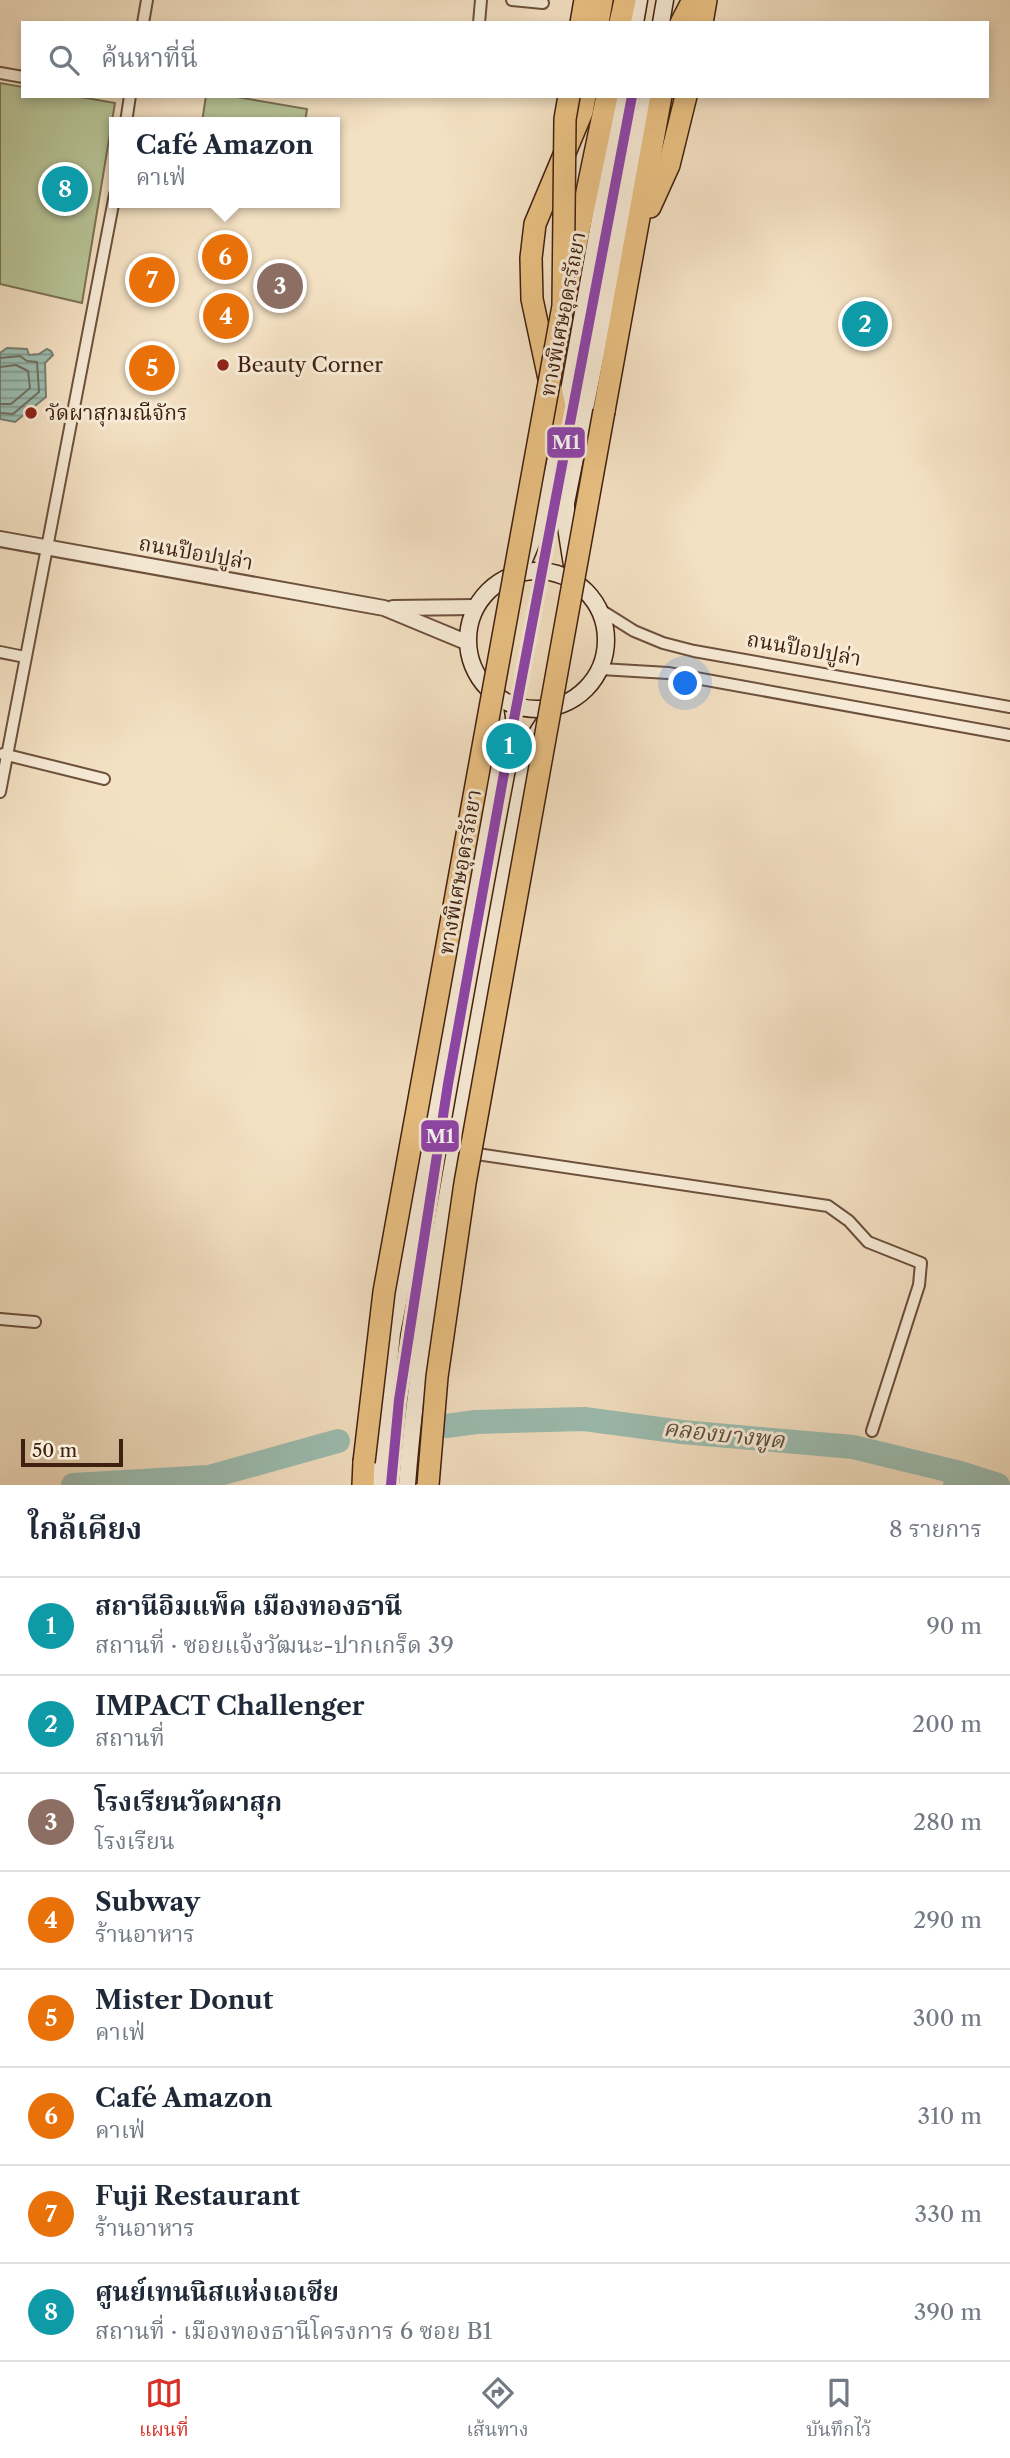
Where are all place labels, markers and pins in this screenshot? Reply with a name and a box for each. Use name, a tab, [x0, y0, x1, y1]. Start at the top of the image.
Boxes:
pin: 8	[42, 163, 88, 215]
pin: 6	[202, 231, 248, 283]
pin: 7	[129, 254, 175, 306]
pin: 3	[257, 260, 303, 312]
pin: 4	[203, 290, 249, 342]
pin: 2	[842, 298, 888, 350]
pin: 5	[129, 342, 175, 394]
place label: Beauty Corner	[237, 352, 383, 377]
marker: Beauty Corner	[215, 357, 231, 373]
place label: วัดผาสุกมณีจักร	[45, 400, 187, 427]
marker: วัดผาสุกมณีจักร	[23, 405, 39, 421]
pin: 1	[486, 720, 532, 772]

